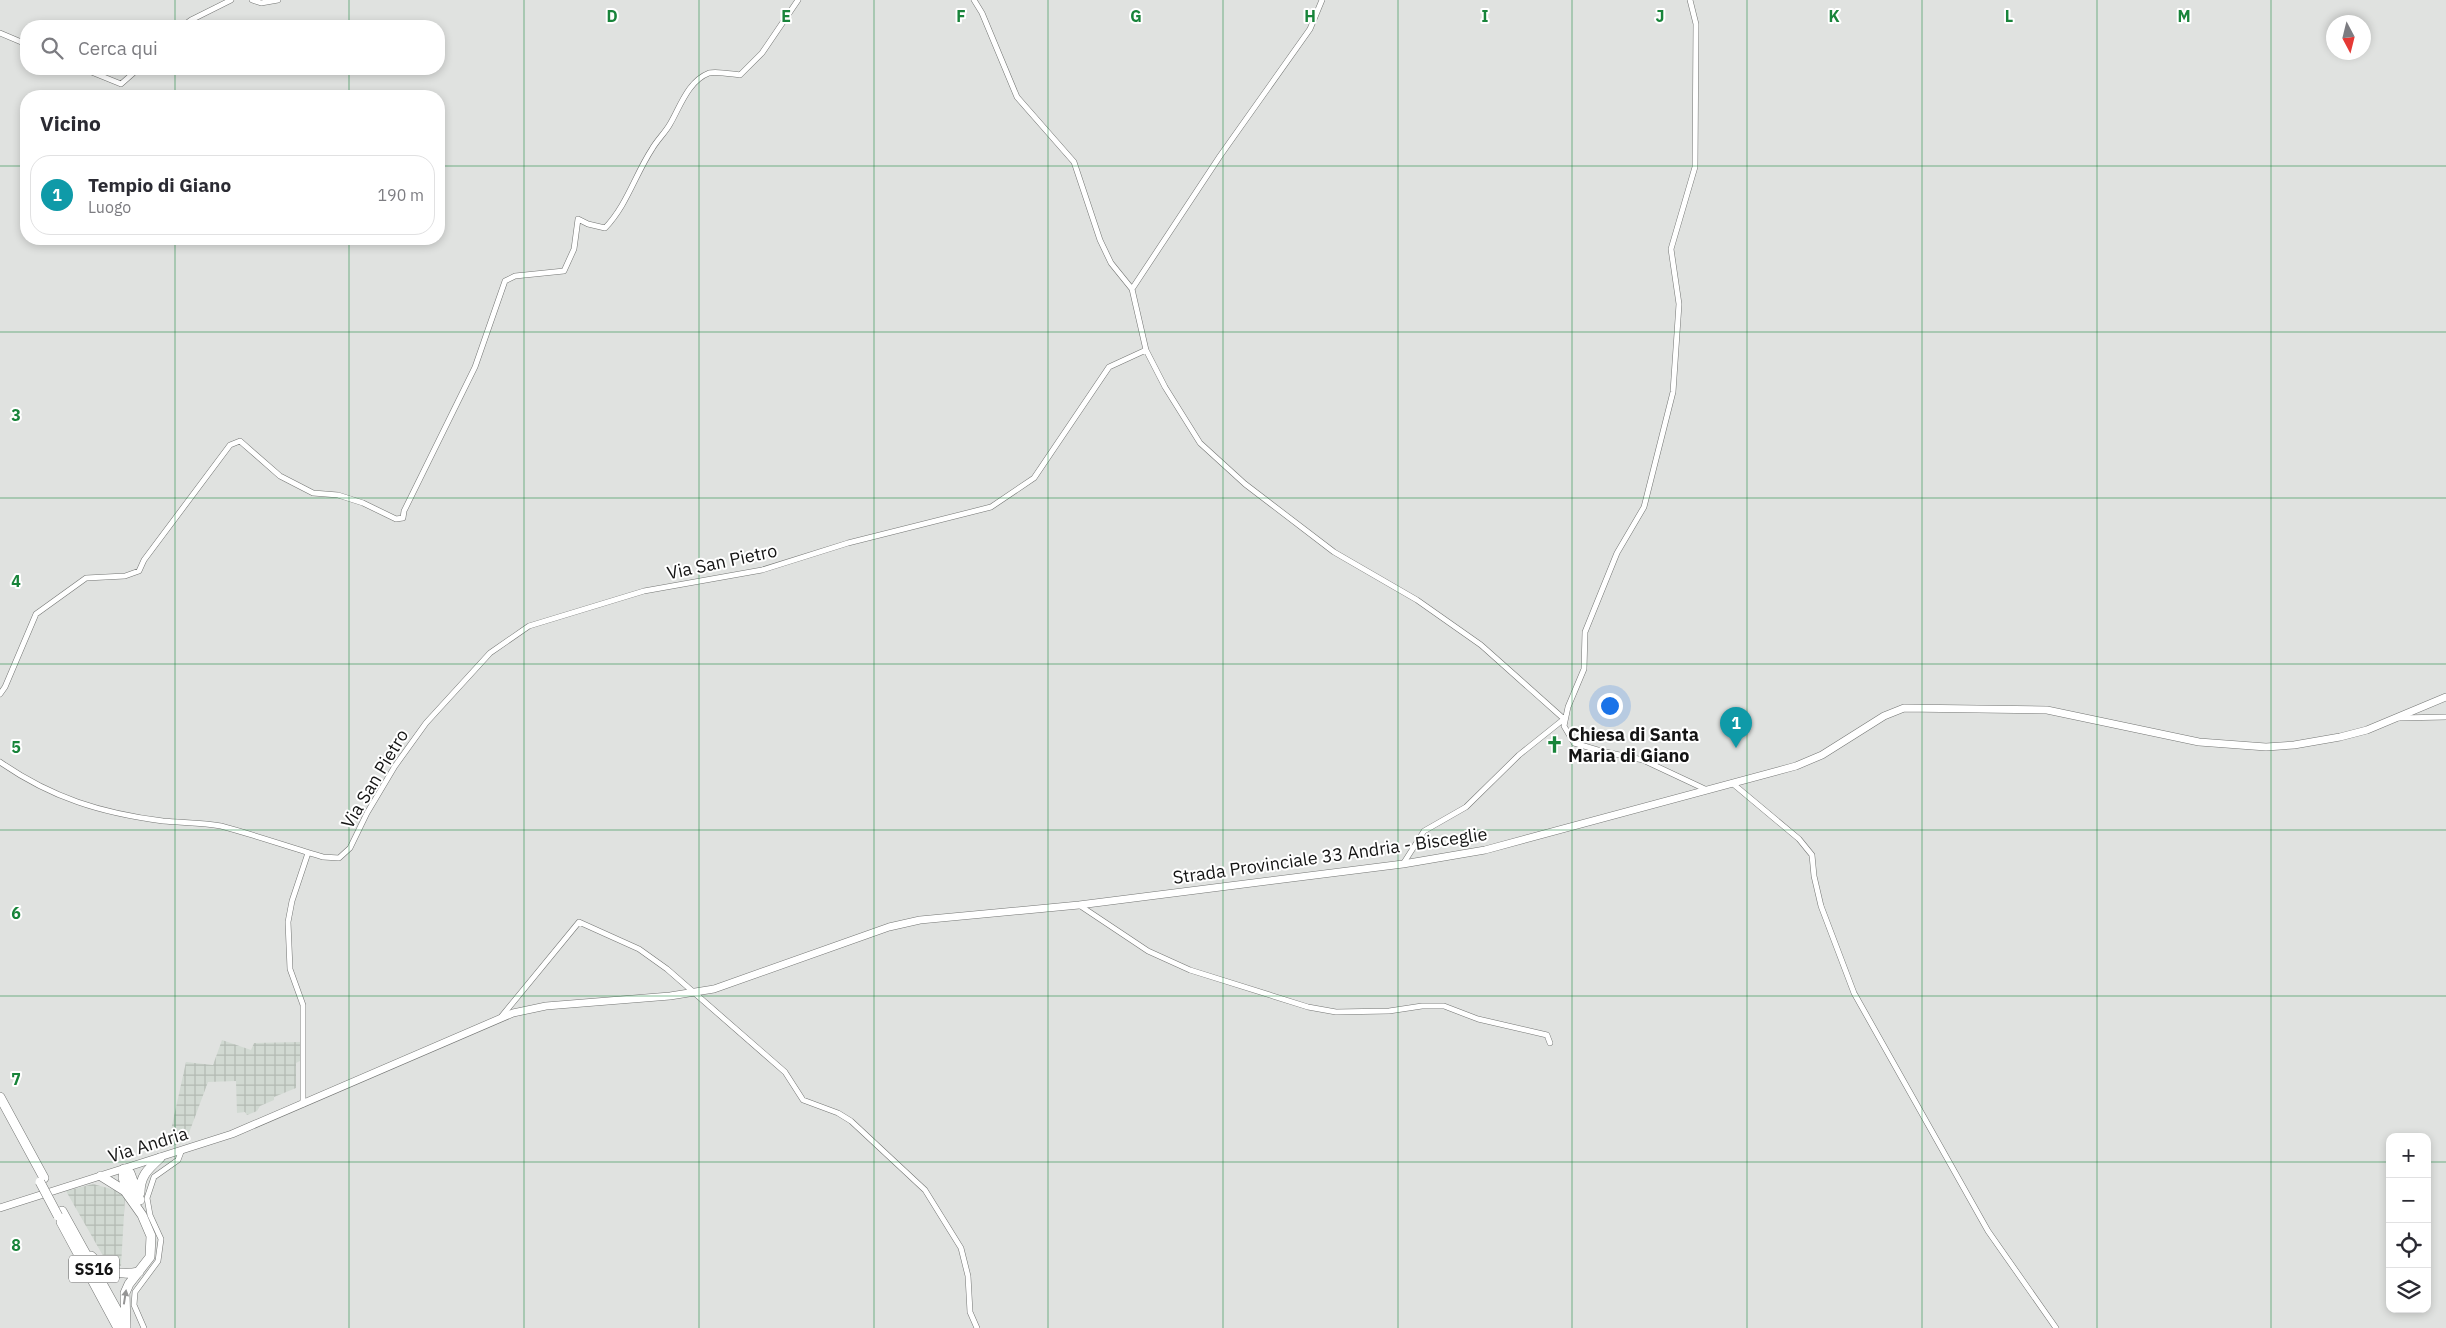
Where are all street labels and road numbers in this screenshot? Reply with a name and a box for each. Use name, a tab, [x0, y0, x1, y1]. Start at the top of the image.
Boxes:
street label: Via San Pietro	[665, 539, 779, 584]
street label: Via San Pietro	[336, 725, 413, 833]
street label: Strada Provinciale 33 Andria - Bisceglie	[1171, 822, 1489, 889]
street label: Via Andria	[105, 1121, 191, 1168]
road number: SS16	[69, 1256, 119, 1282]

